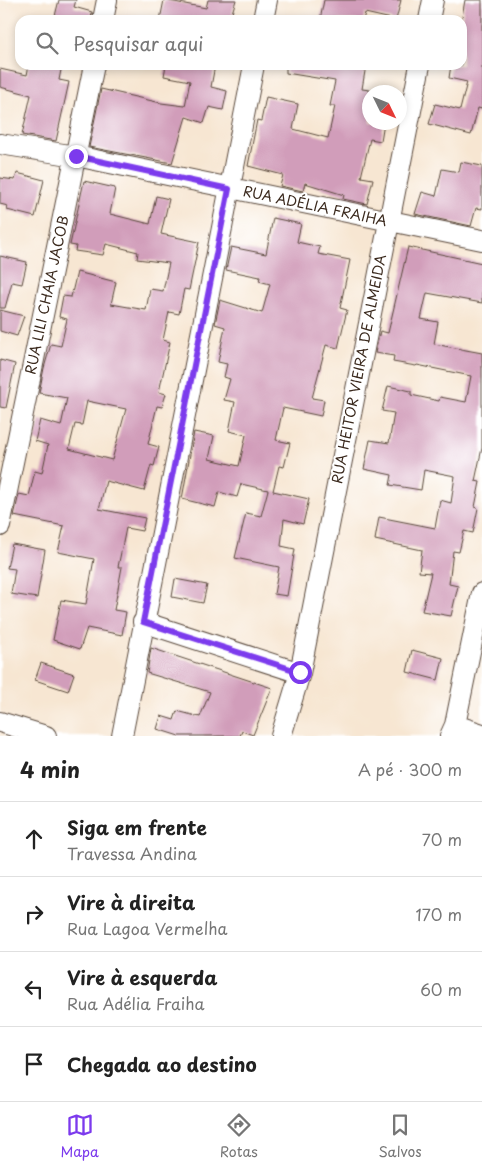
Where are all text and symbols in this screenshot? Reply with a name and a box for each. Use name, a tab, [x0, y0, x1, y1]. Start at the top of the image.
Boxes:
search box	[15, 15, 467, 70]
icon: search	[33, 29, 61, 57]
text: Pesquisar aqui	[73, 29, 203, 57]
north arrow	[362, 85, 407, 130]
route end	[65, 145, 88, 168]
street label: RUA ADÉLIA FRAIHA	[241, 180, 389, 231]
street label: RUA LILI CHAIA JACOB	[19, 214, 74, 376]
street label: RUA HEITOR VIEIRA DE ALMEIDA	[326, 252, 391, 486]
route start	[289, 661, 312, 684]
text: 4 min	[20, 753, 80, 785]
text: A pé · 300 m	[358, 757, 462, 781]
text: Siga em frente	[67, 813, 207, 841]
icon: ahead	[20, 825, 48, 853]
text: 70 m	[422, 827, 462, 851]
text: Travessa Andina	[67, 841, 197, 865]
text: Vire à direita	[67, 888, 195, 916]
icon: right	[20, 900, 48, 928]
text: 170 m	[416, 902, 462, 926]
text: Rua Lagoa Vermelha	[67, 916, 228, 940]
text: Vire à esquerda	[67, 963, 218, 991]
icon: left	[20, 975, 48, 1003]
text: 60 m	[420, 977, 462, 1001]
text: Rua Adélia Fraiha	[67, 991, 204, 1015]
icon: arrive	[20, 1050, 48, 1078]
text: Chegada ao destino	[67, 1050, 257, 1078]
tab: Mapa	[60, 1111, 99, 1162]
tab: Rotas	[220, 1111, 258, 1162]
tab: Salvos	[378, 1111, 422, 1162]

